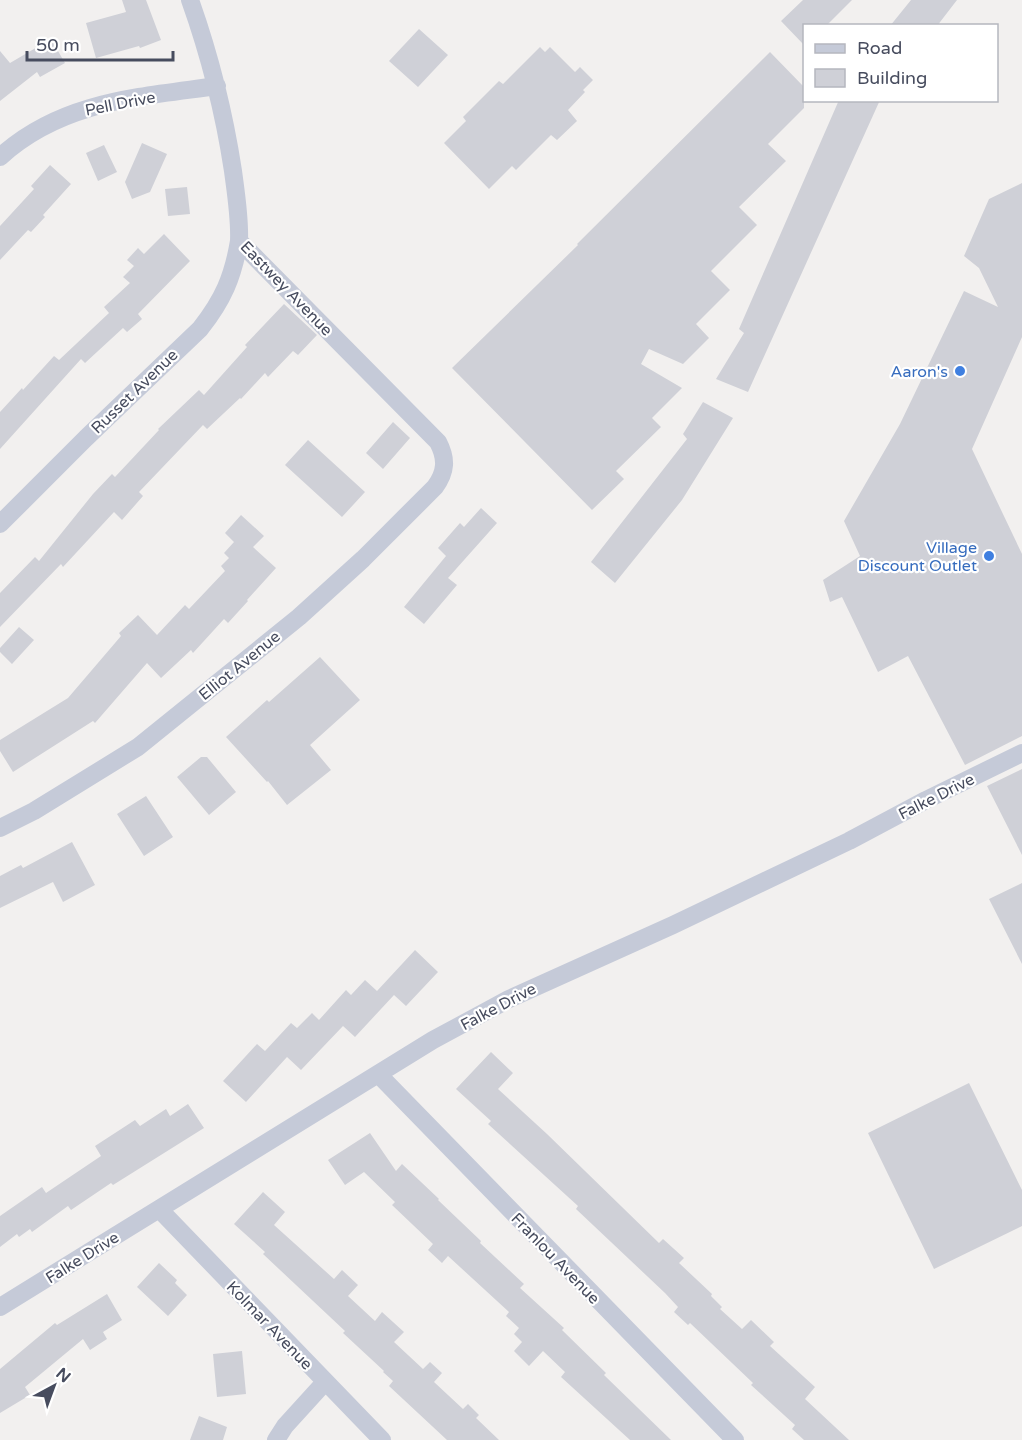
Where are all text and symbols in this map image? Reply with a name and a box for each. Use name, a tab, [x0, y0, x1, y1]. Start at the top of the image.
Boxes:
scale bar	[27, 24, 172, 62]
legend	[803, 24, 998, 102]
text: 50 m	[36, 34, 80, 56]
text: Road	[857, 37, 902, 59]
text: Building	[857, 67, 927, 89]
street label: Pell Drive	[83, 87, 157, 121]
street label: Eastwey Avenue	[236, 237, 337, 340]
street label: Russet Avenue	[87, 345, 182, 438]
place label: Aaron's	[890, 362, 948, 382]
marker: Aaron's	[953, 364, 967, 378]
place label: Village Discount Outlet	[858, 538, 977, 576]
marker: Village Discount Outlet	[982, 549, 996, 563]
street label: Elliot Avenue	[195, 627, 285, 705]
street label: Falke Drive	[895, 769, 978, 825]
street label: Falke Drive	[457, 979, 540, 1035]
street label: Franlou Avenue	[507, 1209, 604, 1308]
street label: Falke Drive	[42, 1227, 123, 1288]
street label: Kolmar Avenue	[222, 1277, 317, 1374]
north arrow	[24, 1356, 84, 1416]
text: N	[52, 1364, 75, 1387]

